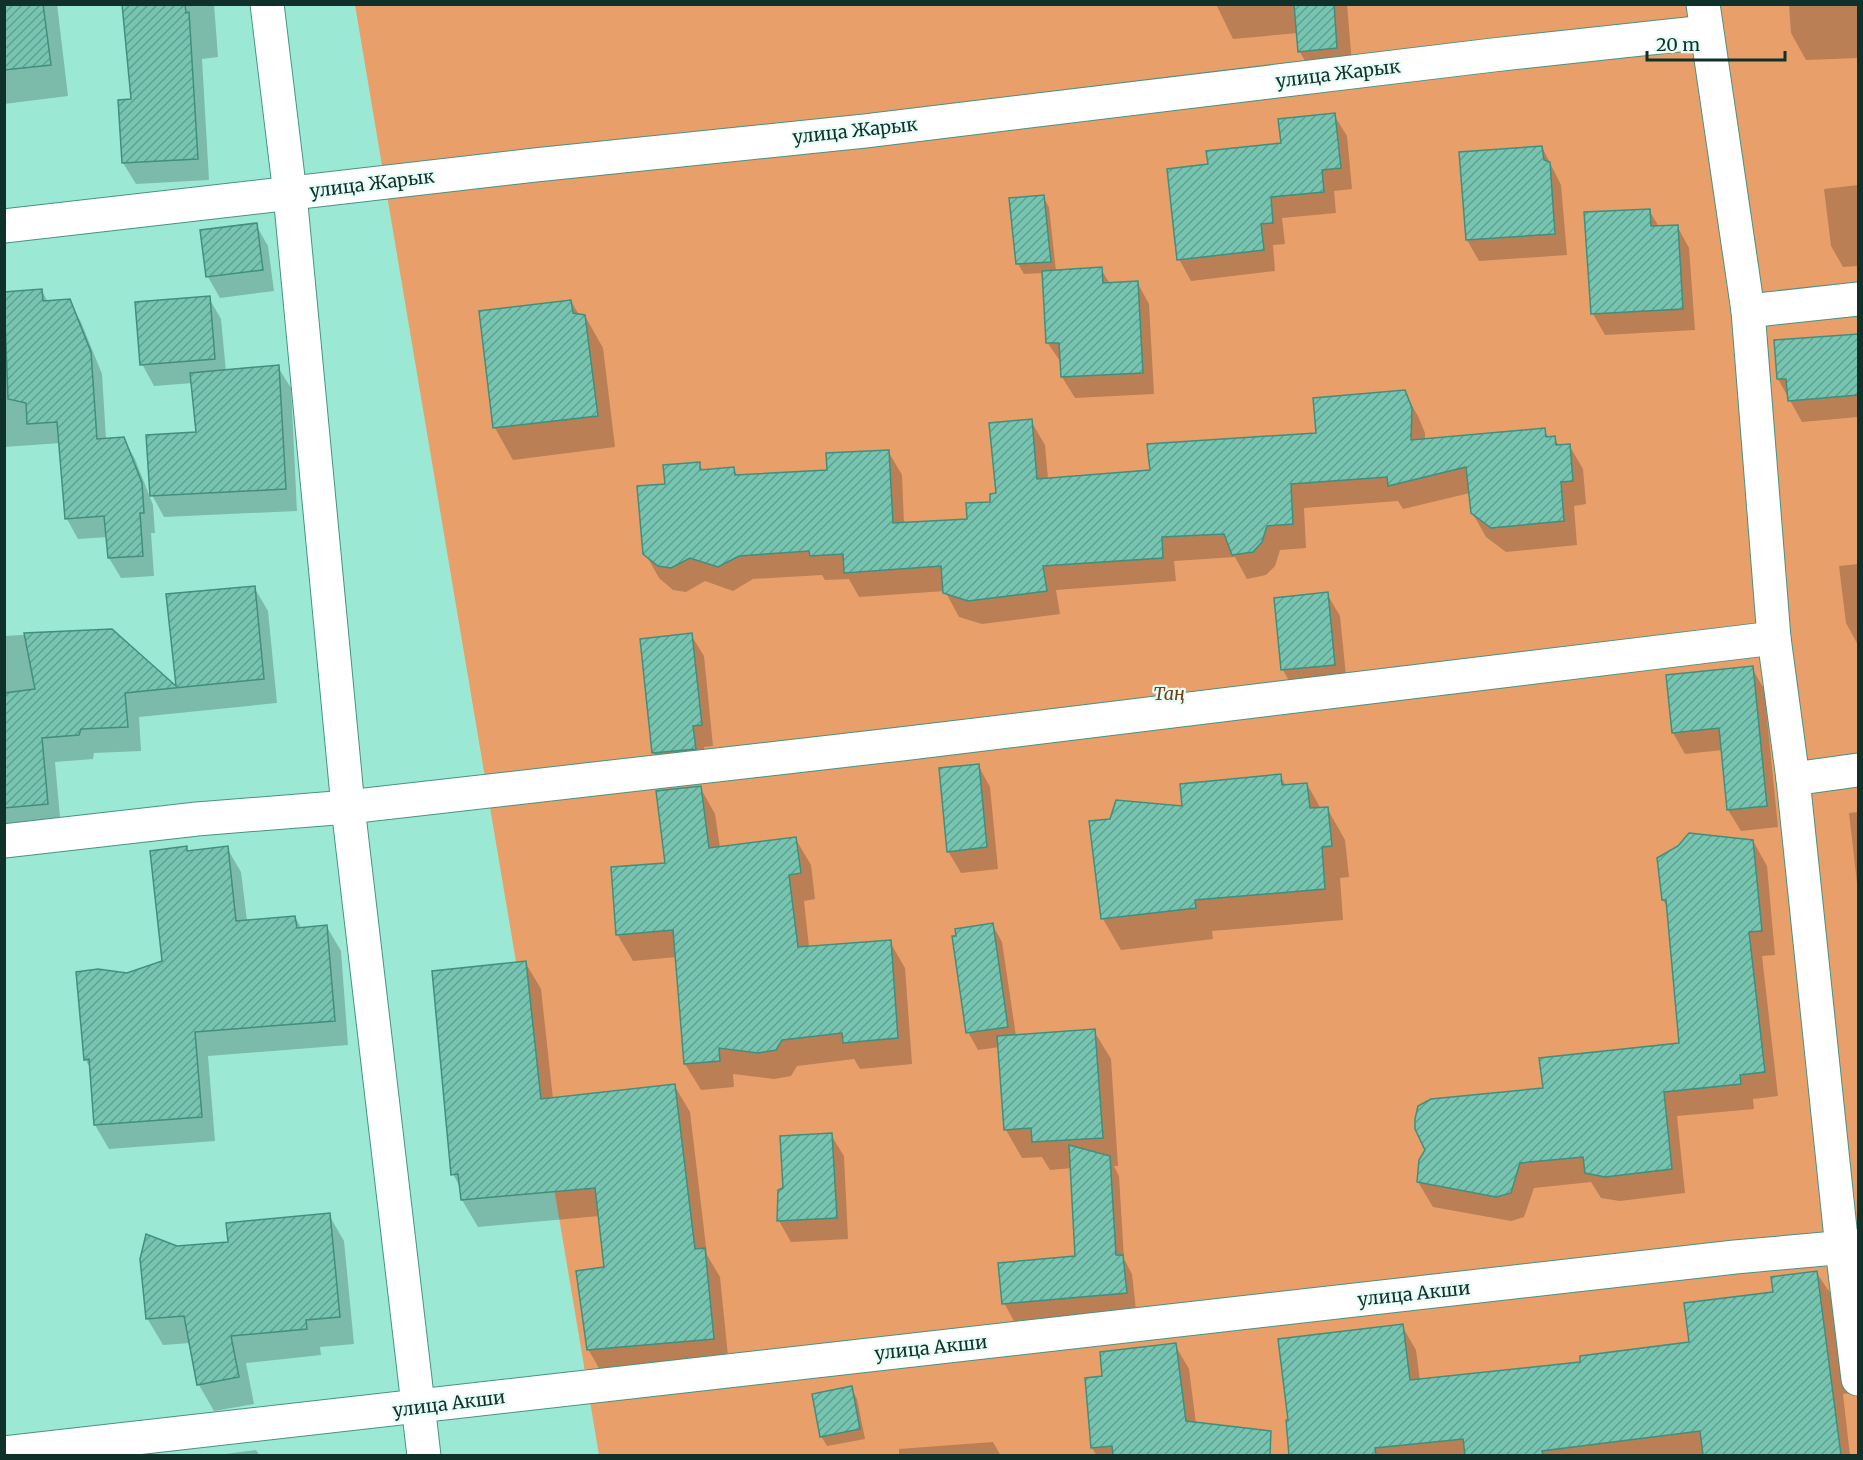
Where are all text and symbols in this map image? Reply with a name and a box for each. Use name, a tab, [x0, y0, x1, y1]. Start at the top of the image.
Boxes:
scale bar	[1647, 24, 1785, 62]
text: 20 m	[1656, 33, 1700, 56]
street label: улица Жарык	[1274, 54, 1402, 93]
street label: улица Жарык	[791, 112, 919, 148]
street label: улица Жарык	[308, 164, 436, 203]
park label: Таң	[1153, 682, 1185, 705]
street label: улица Акши	[1356, 1276, 1471, 1311]
street label: улица Акши	[873, 1330, 988, 1365]
street label: улица Акши	[391, 1385, 507, 1422]

